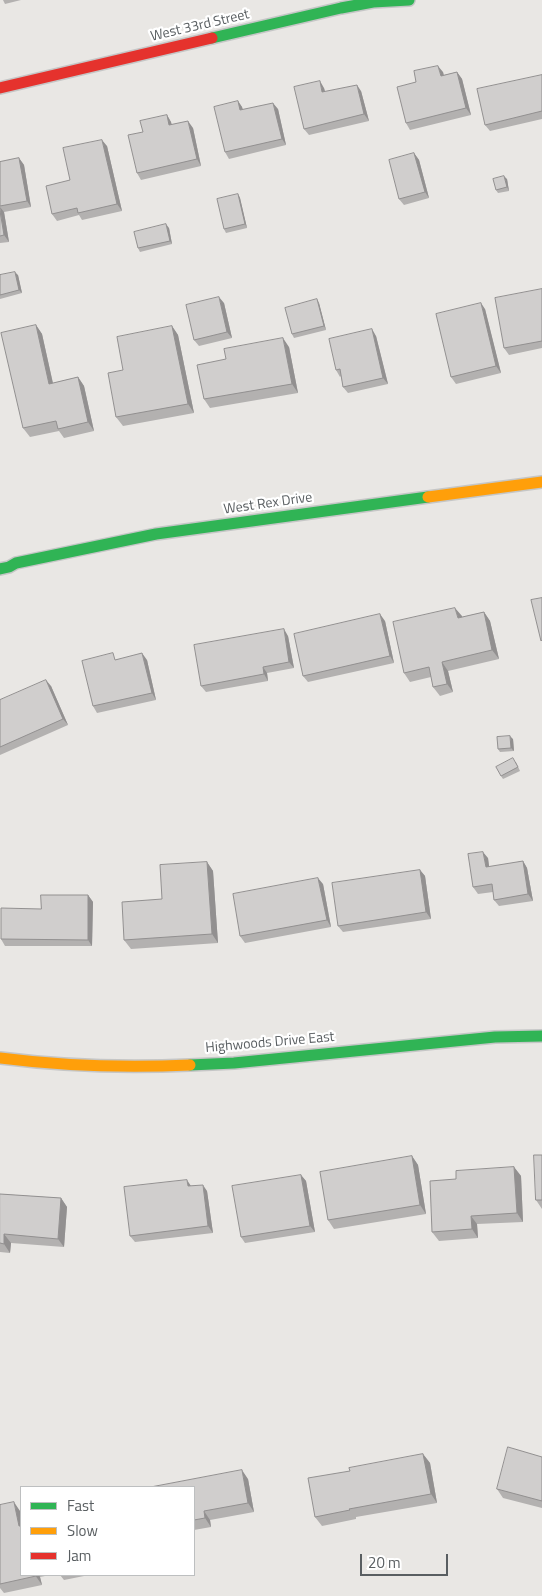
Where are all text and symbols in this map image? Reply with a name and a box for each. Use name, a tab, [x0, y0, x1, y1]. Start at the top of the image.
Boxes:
street label: West 33rd Street	[149, 6, 251, 46]
street label: West Rex Drive	[223, 489, 313, 519]
street label: Highwoods Drive East	[205, 1029, 335, 1057]
legend	[20, 1486, 195, 1576]
text: Fast	[67, 1494, 94, 1517]
text: Slow	[67, 1519, 98, 1542]
text: Jam	[67, 1544, 91, 1567]
scale bar	[362, 1544, 450, 1576]
text: 20 m	[368, 1551, 401, 1574]

